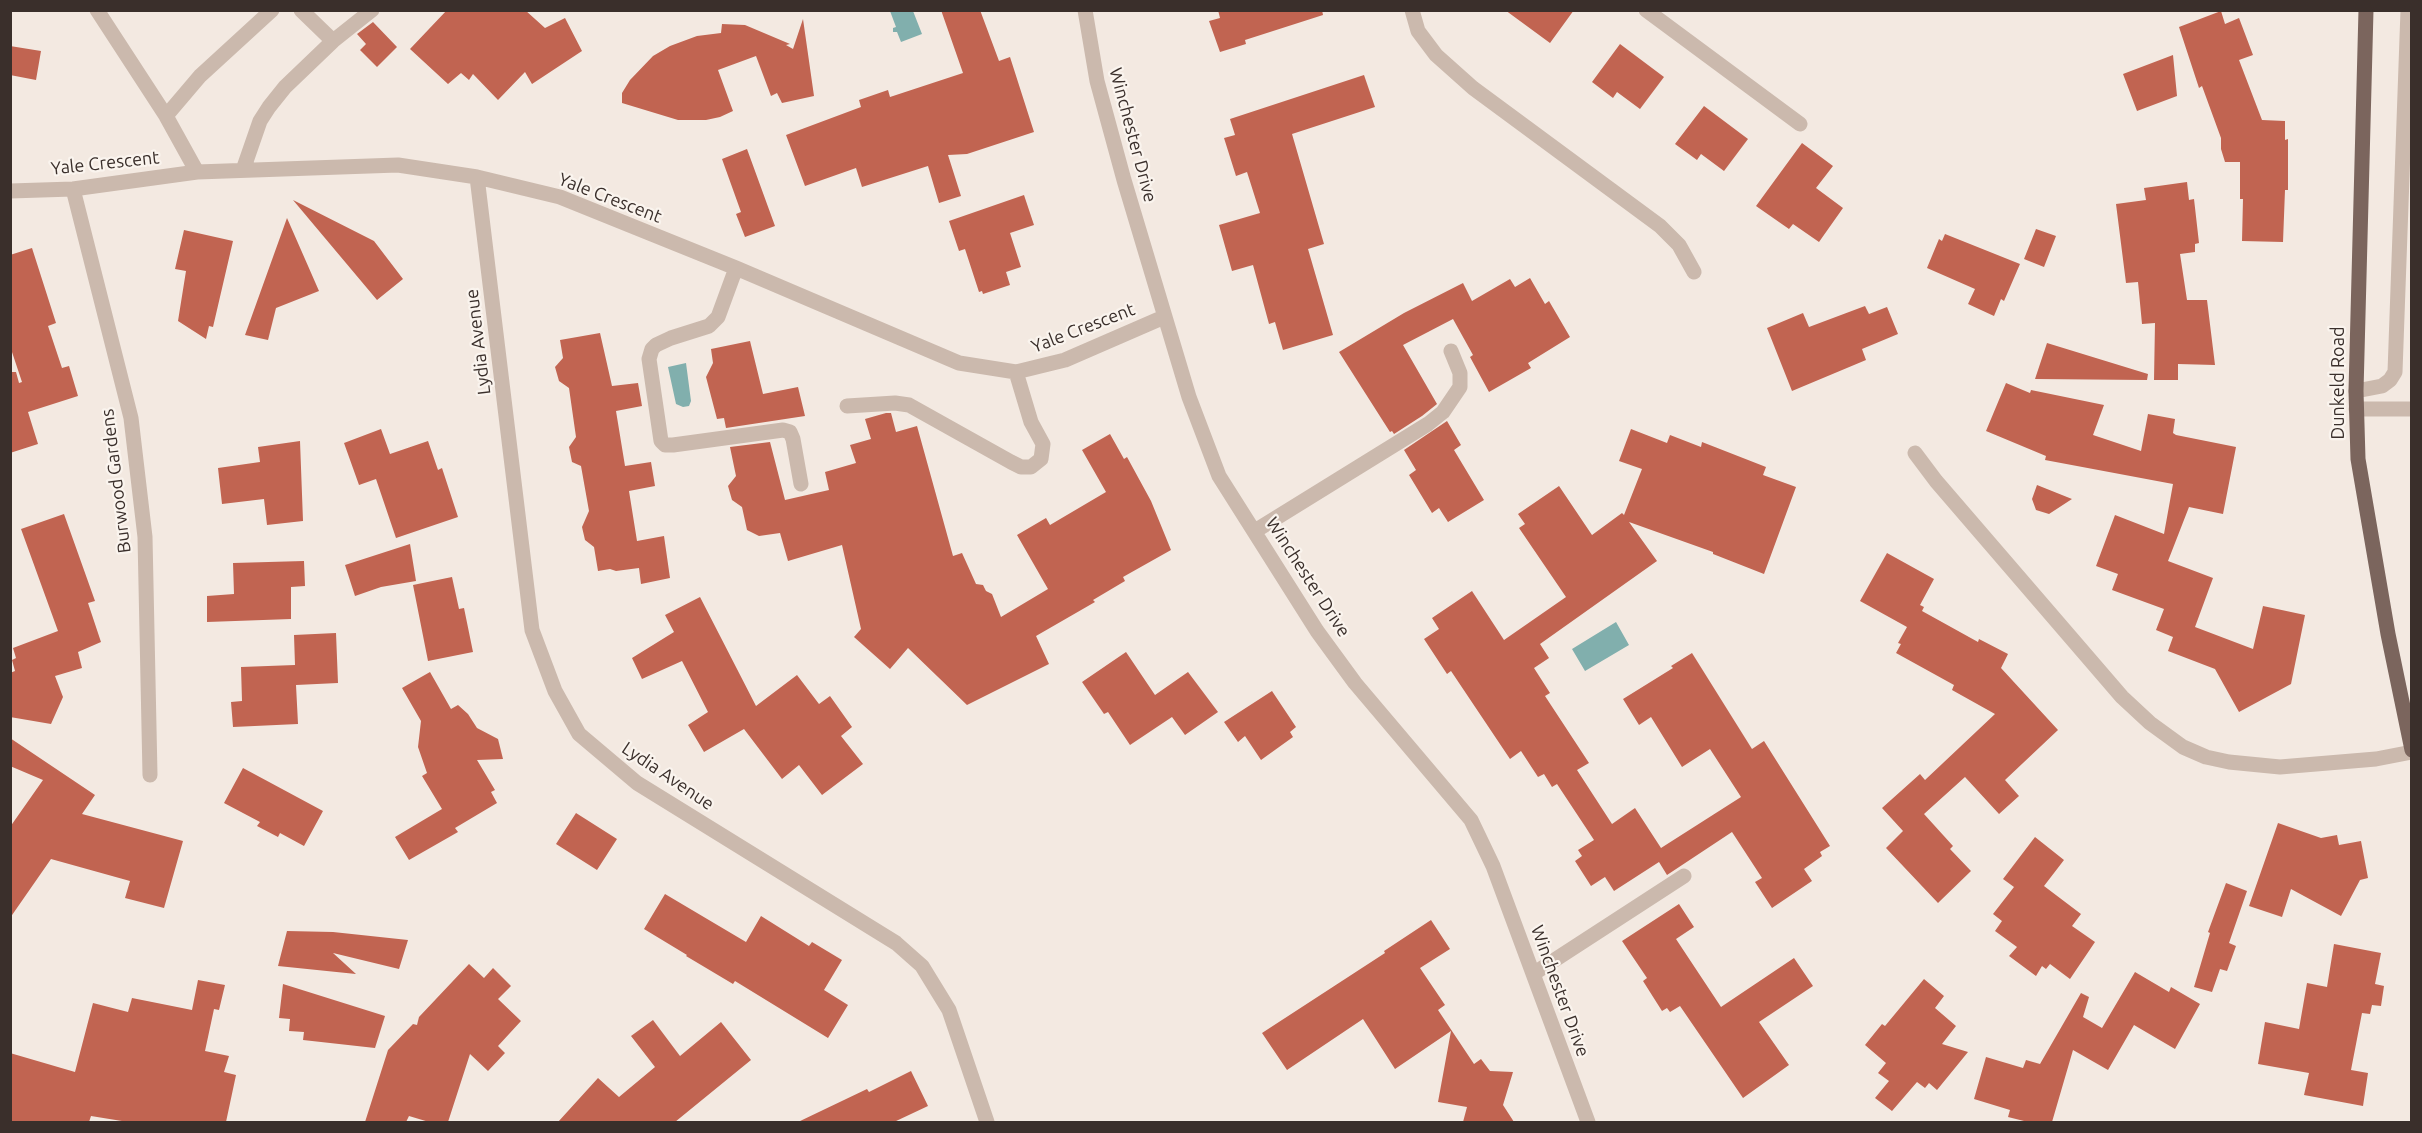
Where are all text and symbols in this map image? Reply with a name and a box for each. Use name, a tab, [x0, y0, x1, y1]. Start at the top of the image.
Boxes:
street label: Winchester Drive	[1105, 65, 1161, 205]
street label: Yale Crescent	[50, 147, 160, 179]
street label: Yale Crescent	[555, 168, 665, 228]
street label: Lydia Avenue	[461, 288, 495, 396]
street label: Yale Crescent	[1028, 298, 1138, 358]
street label: Dunkeld Road	[2327, 327, 2349, 439]
street label: Burwood Gardens	[96, 408, 136, 554]
street label: Winchester Drive	[1261, 513, 1355, 641]
street label: Lydia Avenue	[618, 737, 718, 815]
street label: Winchester Drive	[1526, 922, 1594, 1060]

